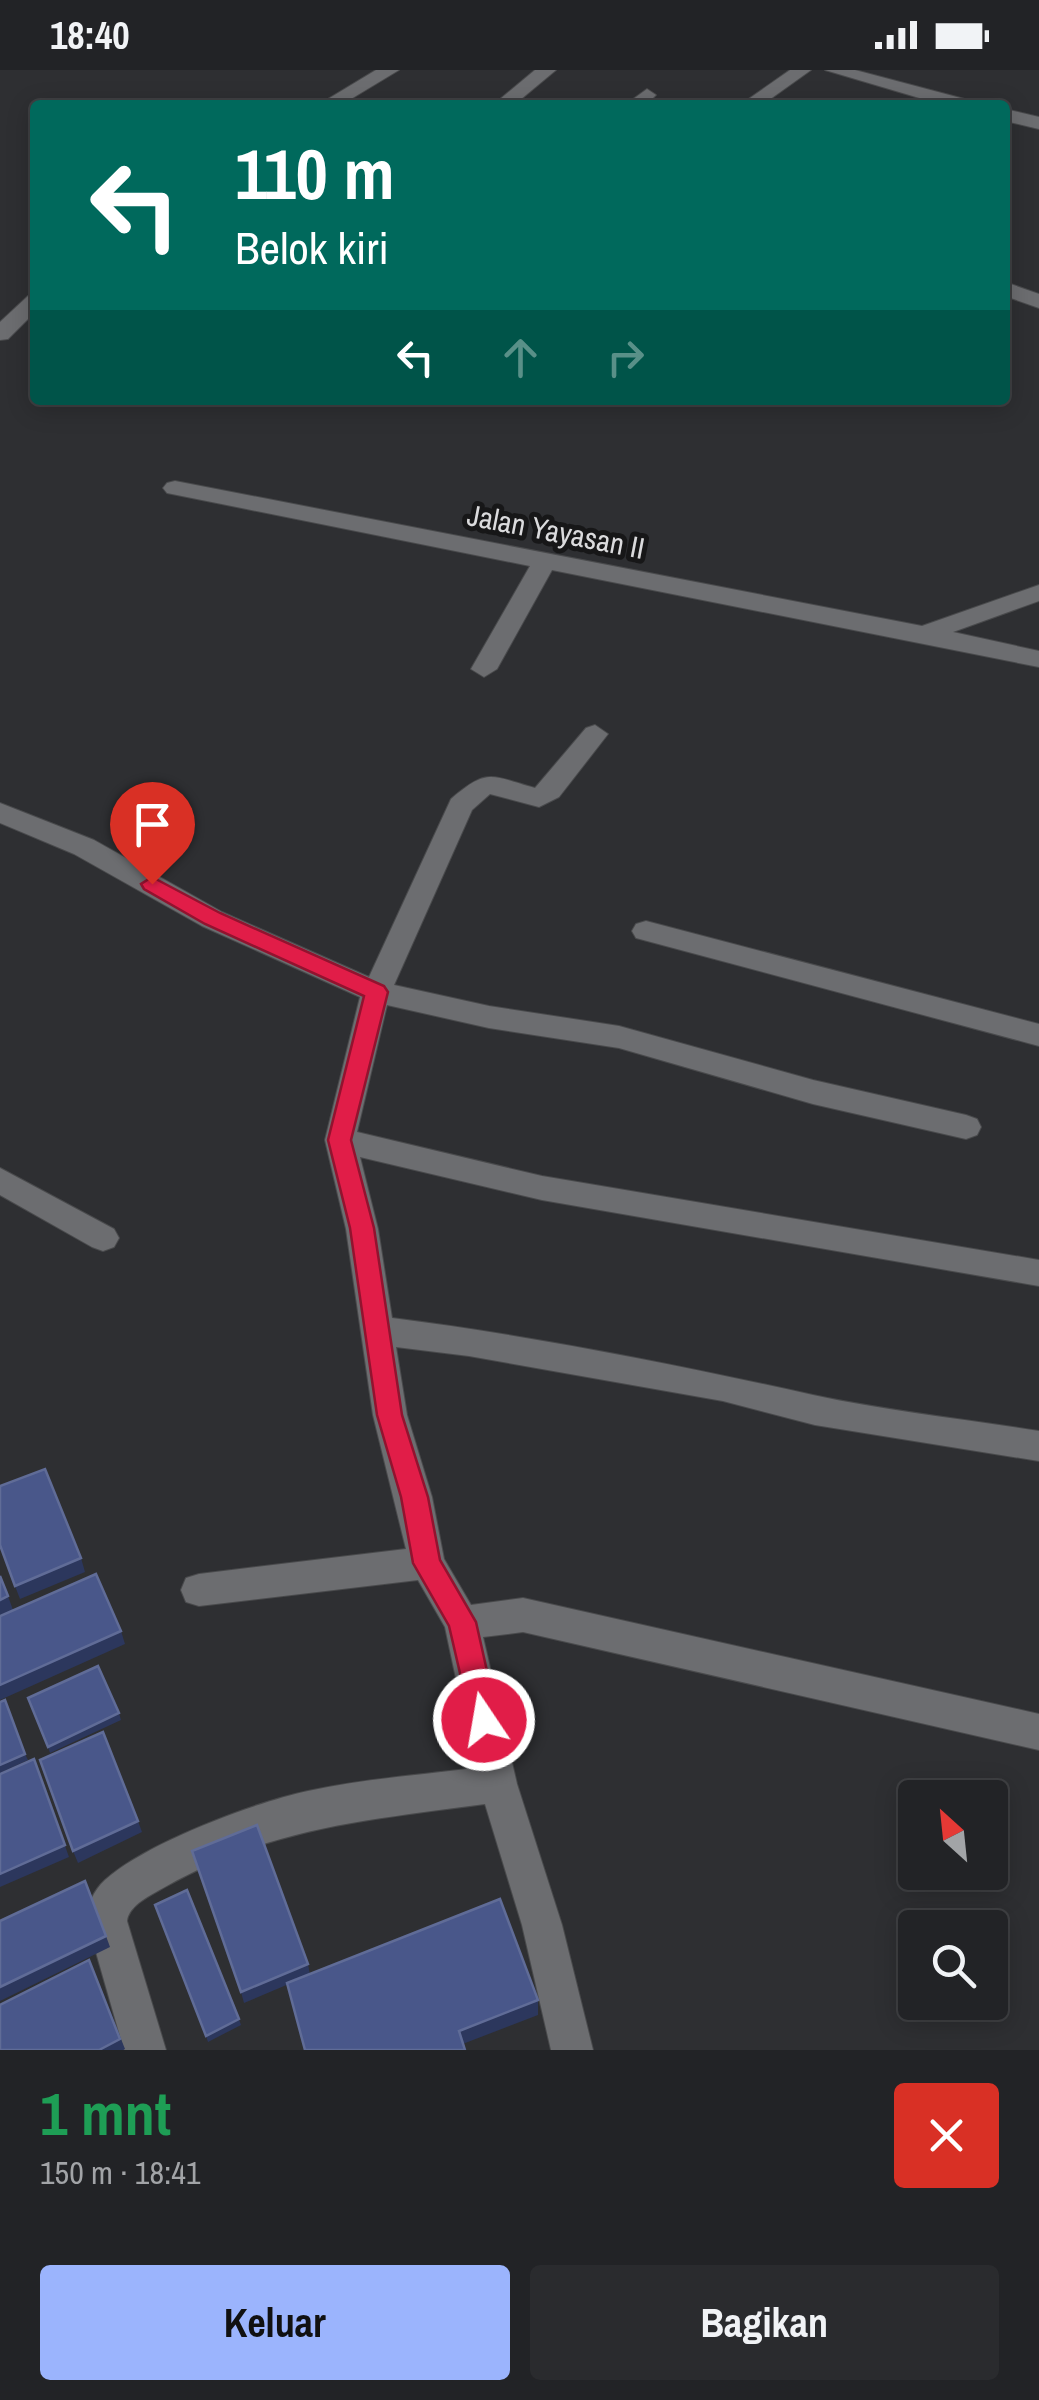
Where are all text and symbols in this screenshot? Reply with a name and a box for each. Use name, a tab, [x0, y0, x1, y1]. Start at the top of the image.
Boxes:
text: 18:40	[50, 10, 130, 61]
text: 110 m	[235, 127, 395, 221]
icon: left	[70, 140, 200, 270]
text: Belok kiri	[235, 217, 389, 278]
icon: left	[388, 330, 443, 385]
icon: ahead	[493, 330, 548, 385]
icon: right	[598, 330, 653, 385]
street label: Jalan Yayasan II	[464, 494, 648, 568]
pin	[110, 782, 195, 885]
icon: arrive	[125, 797, 180, 852]
position arrow	[432, 1668, 536, 1772]
north arrow	[898, 1780, 1008, 1890]
map controls	[898, 1780, 1008, 2020]
button: search	[898, 1910, 1008, 2020]
text: 1 mnt	[40, 2073, 171, 2154]
button: close	[894, 2083, 999, 2188]
text: 150 m · 18:41	[40, 2151, 200, 2194]
button: Keluar	[40, 2265, 510, 2380]
button: Bagikan	[530, 2265, 999, 2380]

